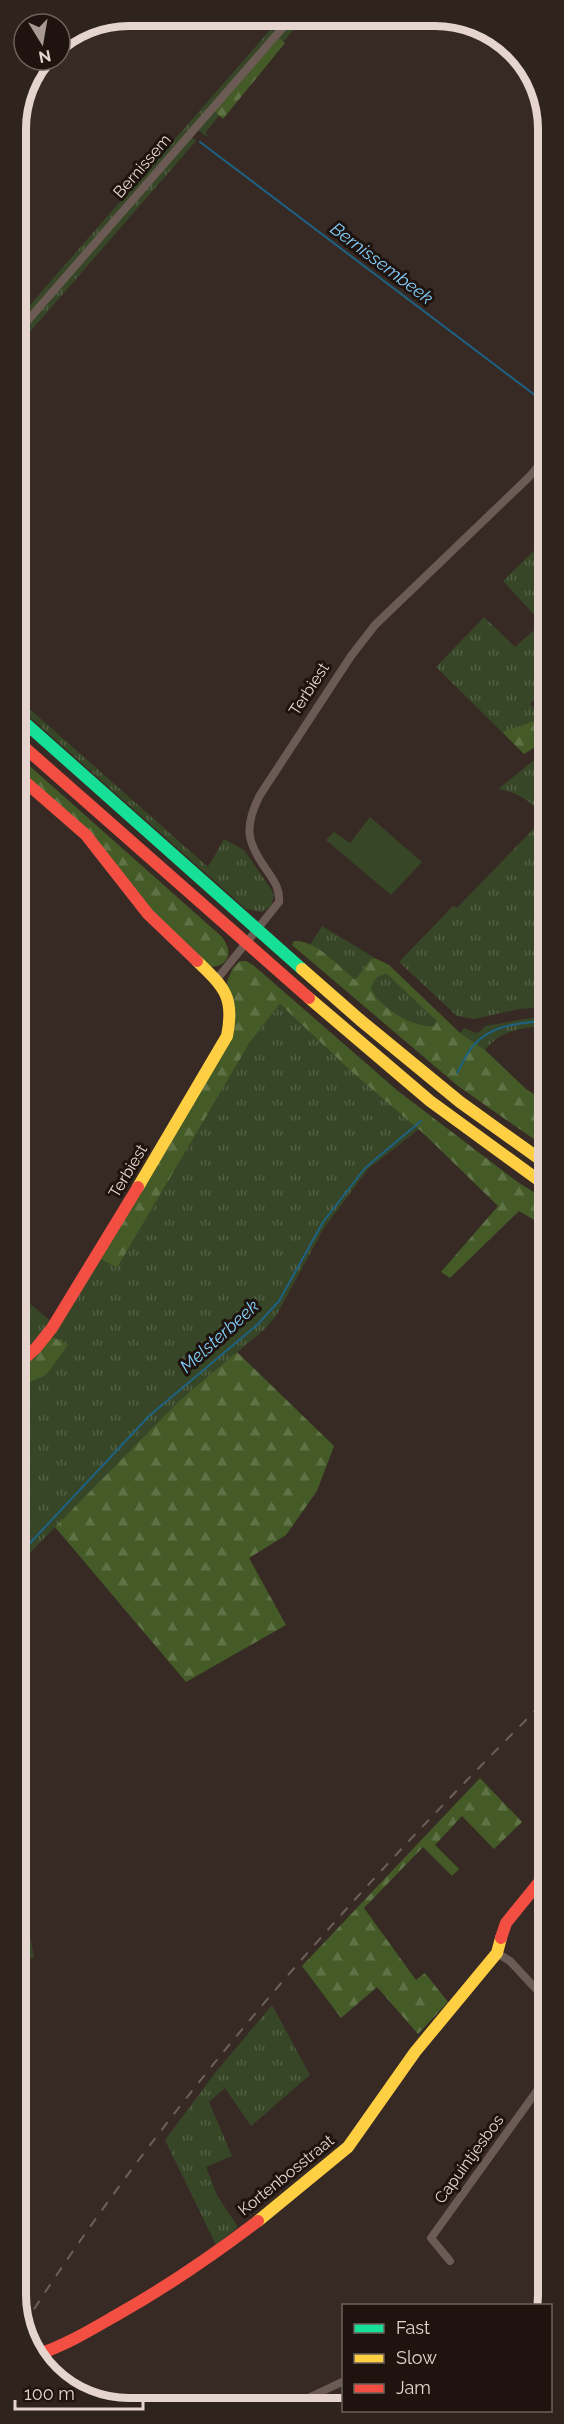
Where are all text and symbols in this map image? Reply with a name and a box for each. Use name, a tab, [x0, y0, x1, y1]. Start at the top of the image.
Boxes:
north arrow	[12, 12, 72, 72]
text: N	[37, 46, 53, 67]
street label: Bernissem	[109, 130, 175, 202]
water label: Bernissembeek	[327, 218, 438, 309]
street label: Terbiest	[285, 659, 333, 719]
street label: Terbiest	[105, 1140, 152, 1201]
water label: Melsterbeek	[175, 1295, 263, 1377]
street label: Capuintjesbos	[430, 2111, 508, 2207]
street label: Kortenbosstraat	[234, 2130, 338, 2219]
legend	[342, 2304, 552, 2412]
text: Fast	[396, 2317, 430, 2338]
text: Slow	[396, 2347, 437, 2368]
scale bar	[15, 2373, 142, 2411]
text: Jam	[396, 2377, 431, 2398]
text: 100 m	[24, 2383, 75, 2404]

